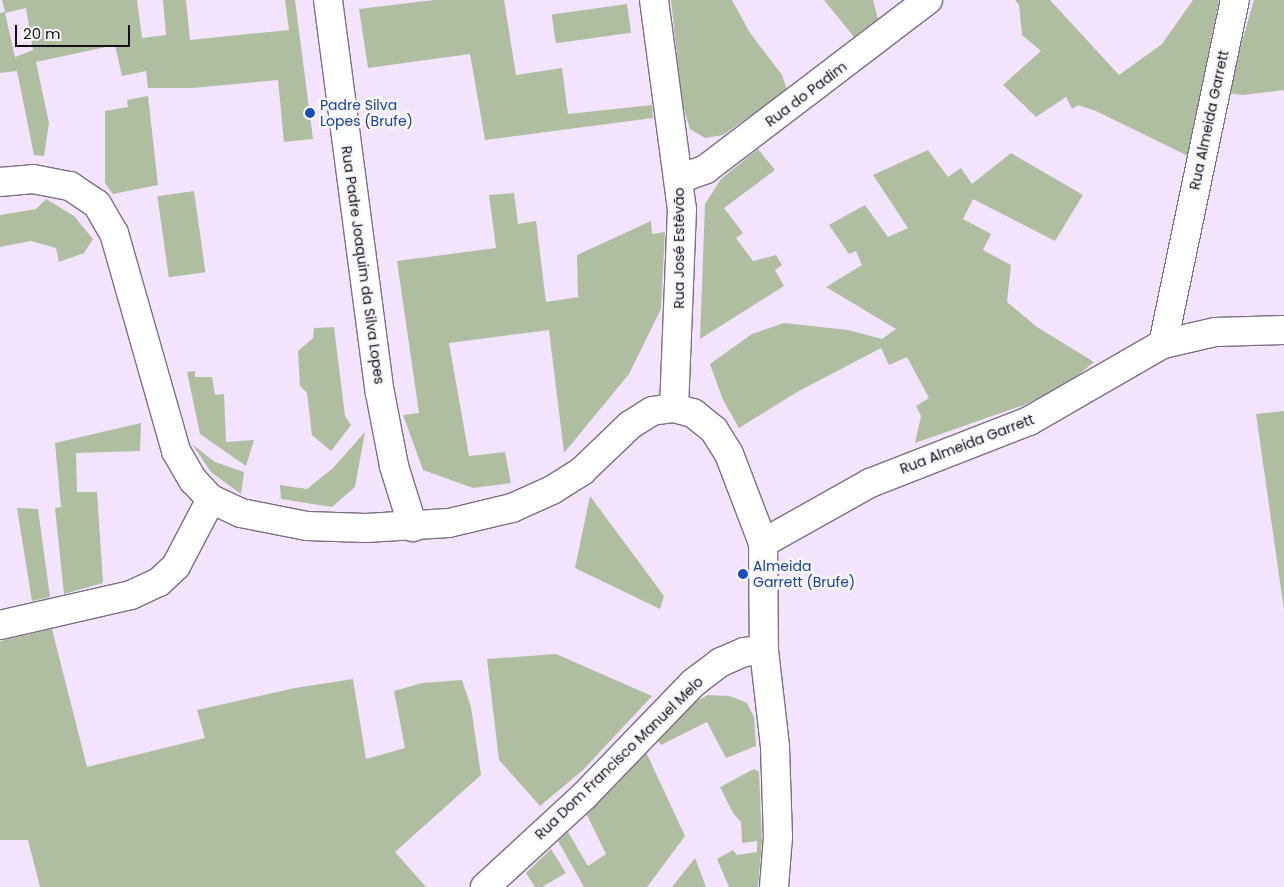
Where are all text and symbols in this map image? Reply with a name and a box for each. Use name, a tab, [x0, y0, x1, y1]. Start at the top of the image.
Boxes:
scale bar	[18, 15, 132, 47]
text: 20 m	[23, 23, 61, 44]
street label: Rua Almeida Garrett	[1186, 49, 1232, 191]
street label: Rua do Padim	[762, 58, 850, 130]
place label: Padre Silva Lopes (Brufe)	[320, 97, 413, 130]
marker: Padre Silva Lopes (Brufe)	[304, 107, 316, 119]
street label: Rua Padre Joaquim da Silva Lopes	[338, 145, 388, 385]
street label: Rua José Estêvão	[671, 187, 687, 309]
street label: Rua Almeida Garrett	[898, 411, 1036, 477]
place label: Almeida Garrett (Brufe)	[753, 558, 855, 590]
marker: Almeida Garrett (Brufe)	[737, 568, 749, 580]
street label: Rua Dom Francisco Manuel Melo	[531, 673, 707, 843]

